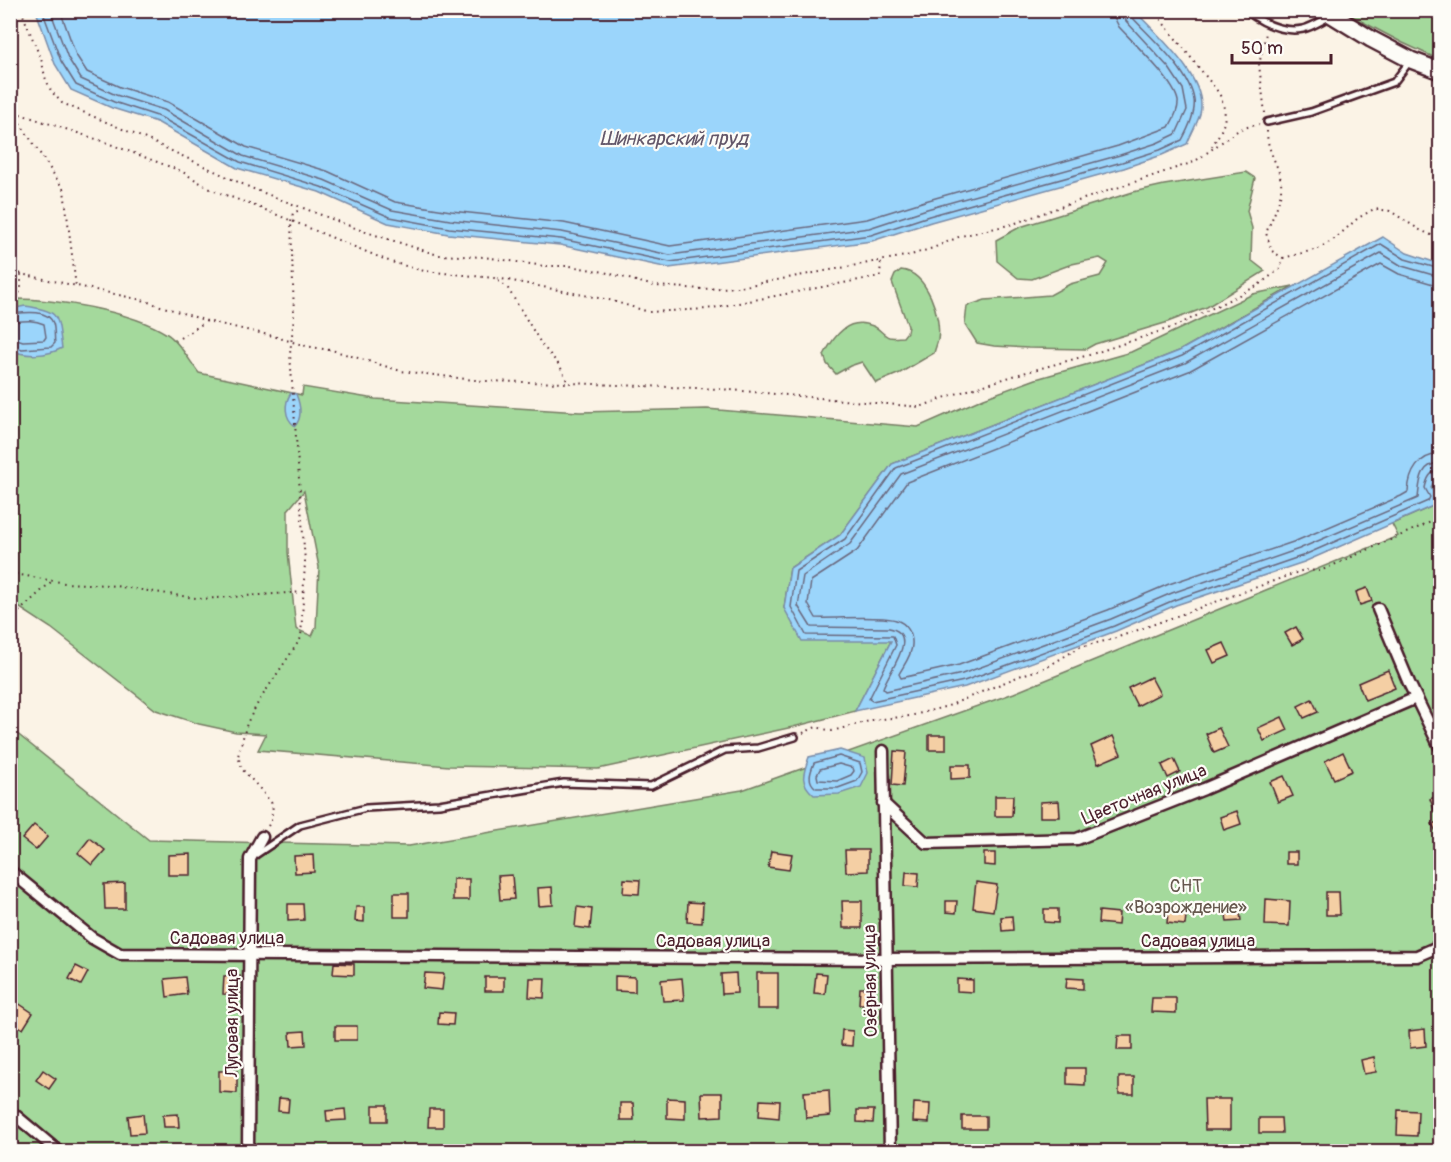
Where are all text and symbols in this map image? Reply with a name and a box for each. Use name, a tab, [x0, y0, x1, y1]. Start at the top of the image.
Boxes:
scale bar	[1232, 27, 1331, 65]
text: 50 m	[1241, 37, 1283, 60]
water label: Шинкарский пруд	[600, 126, 750, 151]
street label: Цветочная улица	[1078, 759, 1210, 830]
park label: СНТ «Возрождение»	[1125, 875, 1247, 919]
street label: Озёрная улица	[858, 924, 883, 1038]
street label: Садовая улица	[170, 927, 284, 950]
street label: Садовая улица	[656, 930, 770, 953]
street label: Садовая улица	[1141, 930, 1255, 953]
street label: Луговая улица	[221, 969, 244, 1078]

